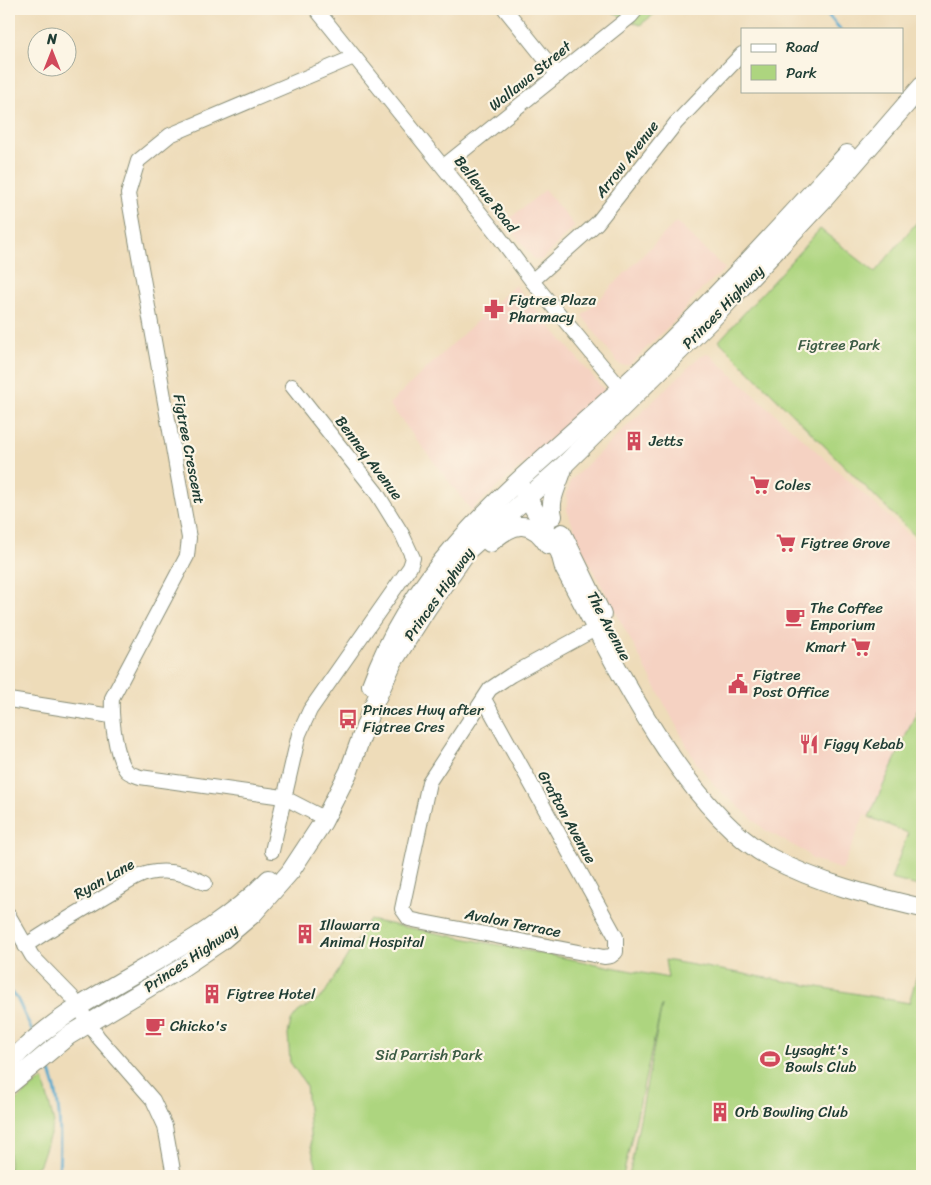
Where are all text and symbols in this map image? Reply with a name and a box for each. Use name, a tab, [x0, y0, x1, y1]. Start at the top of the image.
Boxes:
text: N	[46, 27, 57, 52]
north arrow	[28, 28, 78, 78]
legend	[741, 28, 904, 92]
street label: Wallawa Street	[483, 34, 578, 118]
text: Road	[786, 34, 819, 60]
text: Park	[786, 60, 817, 86]
street label: Arrow Avenue	[588, 114, 666, 204]
street label: Bellevue Road	[447, 150, 525, 239]
street label: Princes Highway	[676, 258, 770, 355]
place label: Figtree Plaza Pharmacy	[509, 287, 596, 330]
pharmacy icon: Figtree Plaza Pharmacy	[483, 298, 505, 320]
park label: Figtree Park	[798, 332, 880, 358]
street label: Figtree Crescent	[166, 392, 212, 507]
street label: Benney Avenue	[328, 410, 410, 506]
place label: Jetts	[648, 428, 683, 454]
building icon: Jetts	[623, 430, 645, 452]
place label: Coles	[775, 472, 811, 498]
supermarket icon: Coles	[749, 474, 771, 496]
place label: Figtree Grove	[801, 530, 891, 556]
supermarket icon: Figtree Grove	[775, 532, 797, 554]
street label: Princes Highway	[397, 542, 481, 646]
street label: The Avenue	[580, 586, 639, 666]
place label: The Coffee Emporium	[810, 595, 883, 638]
cafe icon: The Coffee Emporium	[784, 606, 806, 628]
place label: Kmart	[806, 634, 847, 660]
supermarket icon: Kmart	[850, 636, 872, 658]
place label: Figtree Post Office	[753, 662, 830, 705]
public building icon: Figtree Post Office	[727, 673, 749, 695]
place label: Princes Hwy after Figtree Cres	[363, 697, 484, 740]
bus stop icon: Princes Hwy after Figtree Cres	[337, 708, 359, 730]
place label: Figgy Kebab	[824, 731, 904, 757]
restaurant icon: Figgy Kebab	[798, 733, 820, 755]
street label: Grafton Avenue	[531, 766, 604, 869]
street label: Ryan Lane	[69, 852, 139, 906]
street label: Avalon Terrace	[462, 901, 564, 945]
place label: Illawarra Animal Hospital	[319, 912, 425, 955]
street label: Princes Highway	[138, 917, 244, 999]
building icon: Illawarra Animal Hospital	[294, 923, 316, 945]
place label: Figtree Hotel	[227, 981, 316, 1007]
building icon: Figtree Hotel	[201, 983, 223, 1005]
place label: Chicko's	[170, 1013, 227, 1039]
cafe icon: Chicko's	[144, 1015, 166, 1037]
place label: Lysaght's Bowls Club	[785, 1037, 856, 1080]
park label: Sid Parrish Park	[375, 1042, 484, 1068]
sports icon: Lysaght's Bowls Club	[759, 1048, 781, 1070]
place label: Orb Bowling Club	[735, 1099, 848, 1125]
building icon: Orb Bowling Club	[709, 1101, 731, 1123]

